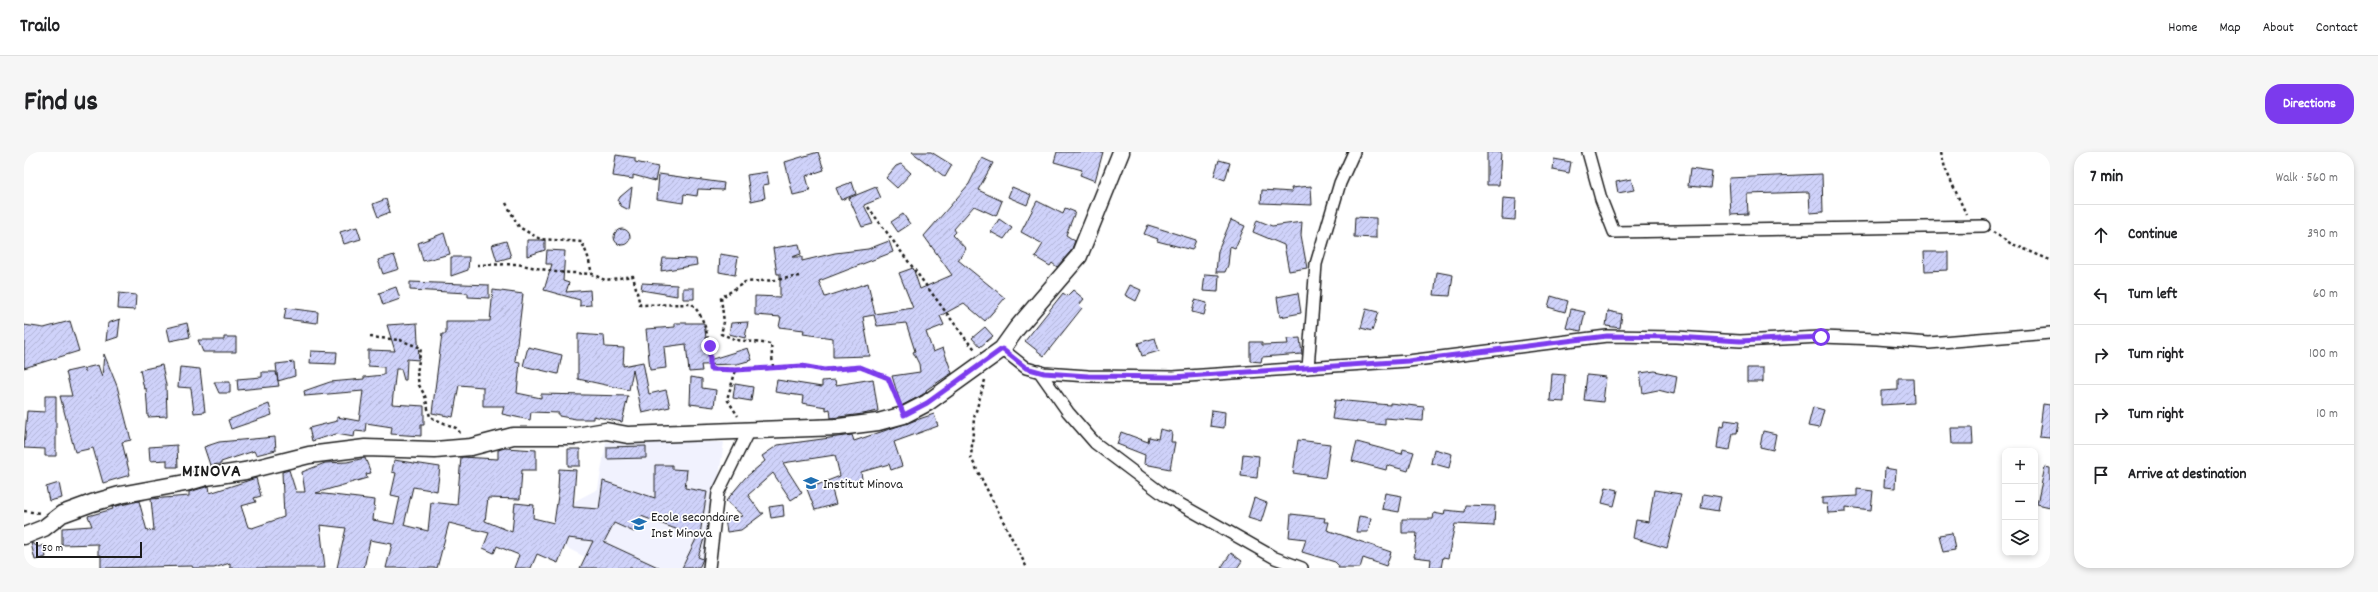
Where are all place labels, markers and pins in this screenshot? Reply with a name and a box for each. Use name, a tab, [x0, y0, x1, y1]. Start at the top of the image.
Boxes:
school or university icon: Institut Minova	[802, 474, 820, 492]
place label: Institut Minova	[823, 475, 903, 495]
place label: Ecole secondaire Inst Minova	[651, 508, 739, 544]
school or university icon: Ecole secondaire Inst Minova	[630, 515, 648, 533]

